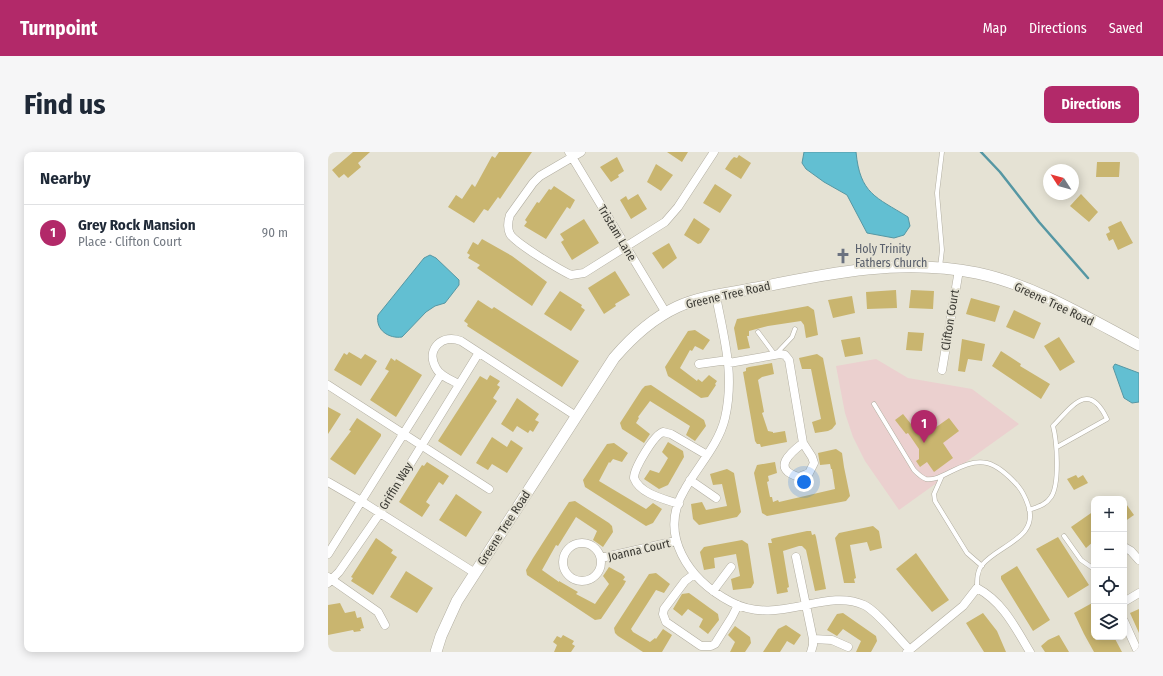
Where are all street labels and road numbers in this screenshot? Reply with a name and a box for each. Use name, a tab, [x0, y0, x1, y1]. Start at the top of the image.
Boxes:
street label: Tristam Lane	[595, 203, 639, 264]
street label: Greene Tree Road	[684, 278, 772, 312]
street label: Greene Tree Road	[1012, 279, 1096, 329]
street label: Clifton Court	[938, 288, 962, 352]
street label: Griffin Way	[376, 459, 416, 512]
street label: Greene Tree Road	[475, 488, 533, 568]
street label: Joanna Court	[607, 536, 671, 564]

